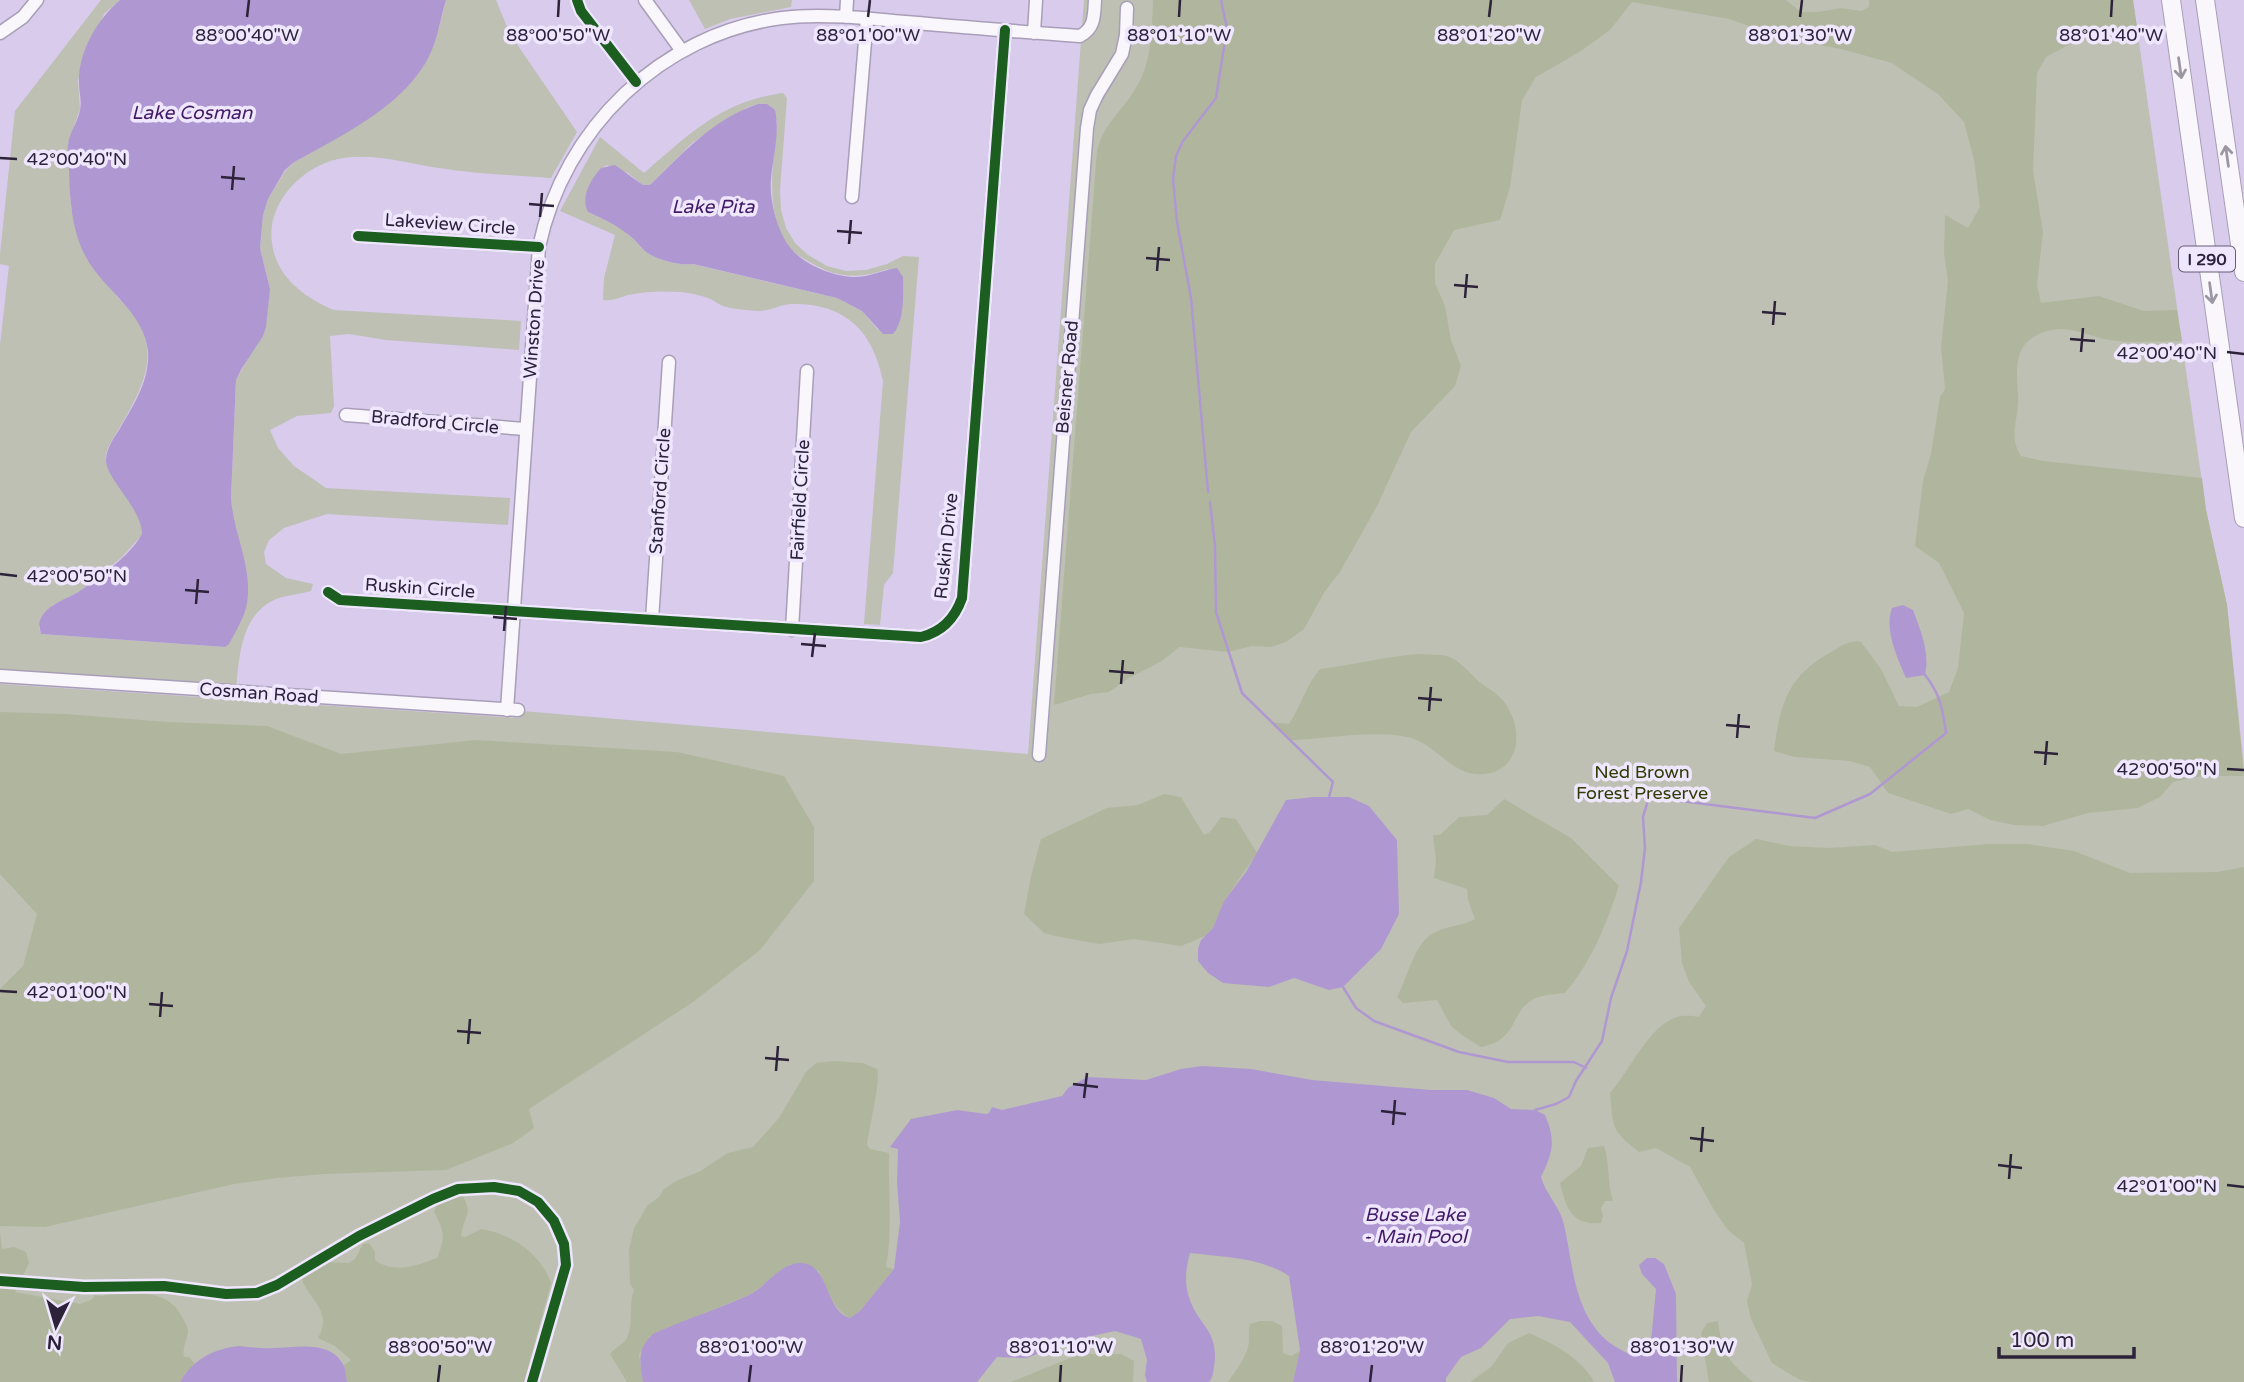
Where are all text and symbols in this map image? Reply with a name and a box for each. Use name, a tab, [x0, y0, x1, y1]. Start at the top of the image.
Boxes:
text: 88°00'40"W	[195, 24, 299, 46]
text: 88°00'50"W	[506, 24, 610, 46]
text: 88°01'00"W	[816, 24, 920, 46]
text: 88°01'10"W	[1127, 24, 1231, 46]
text: 88°01'20"W	[1437, 24, 1541, 46]
text: 88°01'30"W	[1748, 24, 1852, 46]
text: 88°01'40"W	[2059, 24, 2163, 46]
one-way arrow	[2174, 56, 2187, 78]
water label: Lake Cosman	[132, 102, 253, 124]
one-way arrow	[2220, 145, 2233, 168]
text: 42°00'40"N	[27, 148, 127, 170]
water label: Lake Pita	[672, 196, 756, 218]
street label: Lakeview Circle	[384, 208, 516, 240]
road number: I 290	[2179, 246, 2235, 272]
street label: Winston Drive	[519, 259, 549, 379]
one-way arrow	[2205, 281, 2218, 304]
street label: Beisner Road	[1051, 319, 1083, 435]
text: 42°00'40"N	[2117, 342, 2217, 364]
street label: Bradford Circle	[370, 405, 500, 439]
street label: Stanford Circle	[645, 427, 675, 555]
street label: Fairfield Circle	[786, 439, 814, 561]
street label: Ruskin Drive	[929, 492, 963, 600]
text: 42°00'50"N	[27, 565, 127, 587]
street label: Ruskin Circle	[364, 573, 476, 603]
street label: Cosman Road	[199, 678, 319, 708]
text: 42°00'50"N	[2117, 758, 2217, 780]
park label: Ned Brown Forest Preserve	[1576, 761, 1708, 804]
text: 42°01'00"N	[27, 981, 127, 1003]
text: 42°01'00"N	[2117, 1175, 2217, 1197]
water label: Busse Lake - Main Pool	[1363, 1204, 1469, 1248]
north arrow	[21, 1291, 91, 1361]
scale bar	[1999, 1316, 2134, 1360]
text: 100 m	[2010, 1328, 2074, 1353]
text: N	[46, 1330, 63, 1354]
text: 88°00'50"W	[388, 1336, 492, 1358]
text: 88°01'00"W	[699, 1336, 803, 1358]
text: 88°01'10"W	[1009, 1336, 1113, 1358]
text: 88°01'20"W	[1320, 1336, 1424, 1358]
text: 88°01'30"W	[1630, 1336, 1734, 1358]

